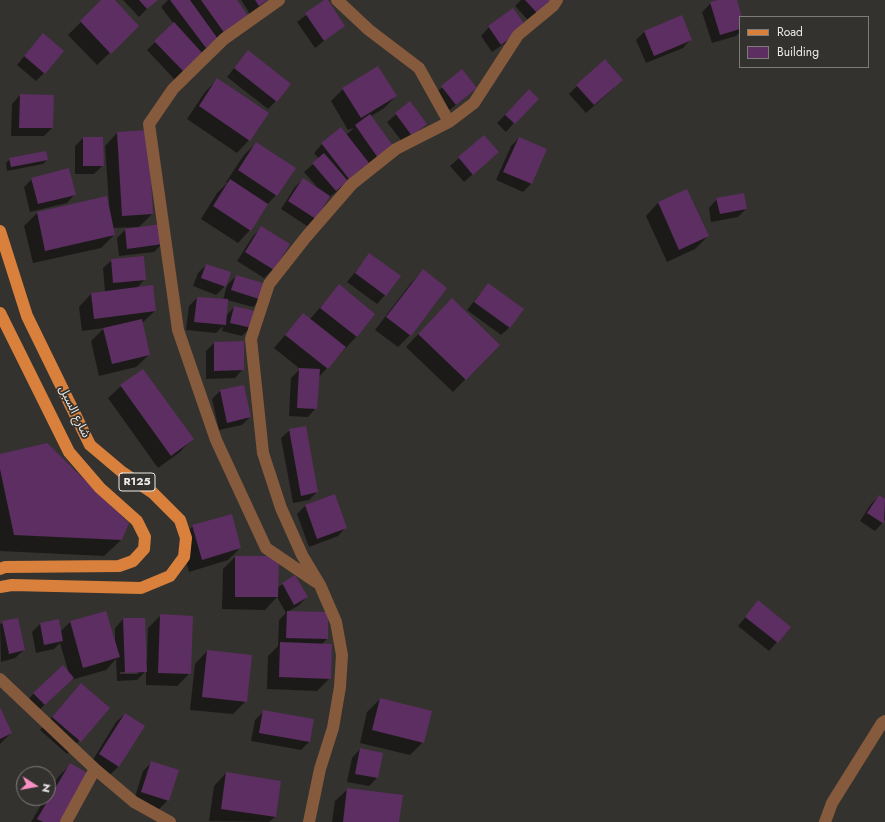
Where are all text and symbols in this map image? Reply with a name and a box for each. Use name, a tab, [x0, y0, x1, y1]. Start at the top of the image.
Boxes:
legend	[739, 16, 869, 68]
text: Road	[777, 23, 803, 41]
text: Building	[777, 43, 819, 61]
street label: شارع السبل	[55, 384, 93, 440]
road number: R125	[119, 473, 155, 491]
north arrow	[16, 766, 56, 806]
text: N	[38, 782, 55, 794]

